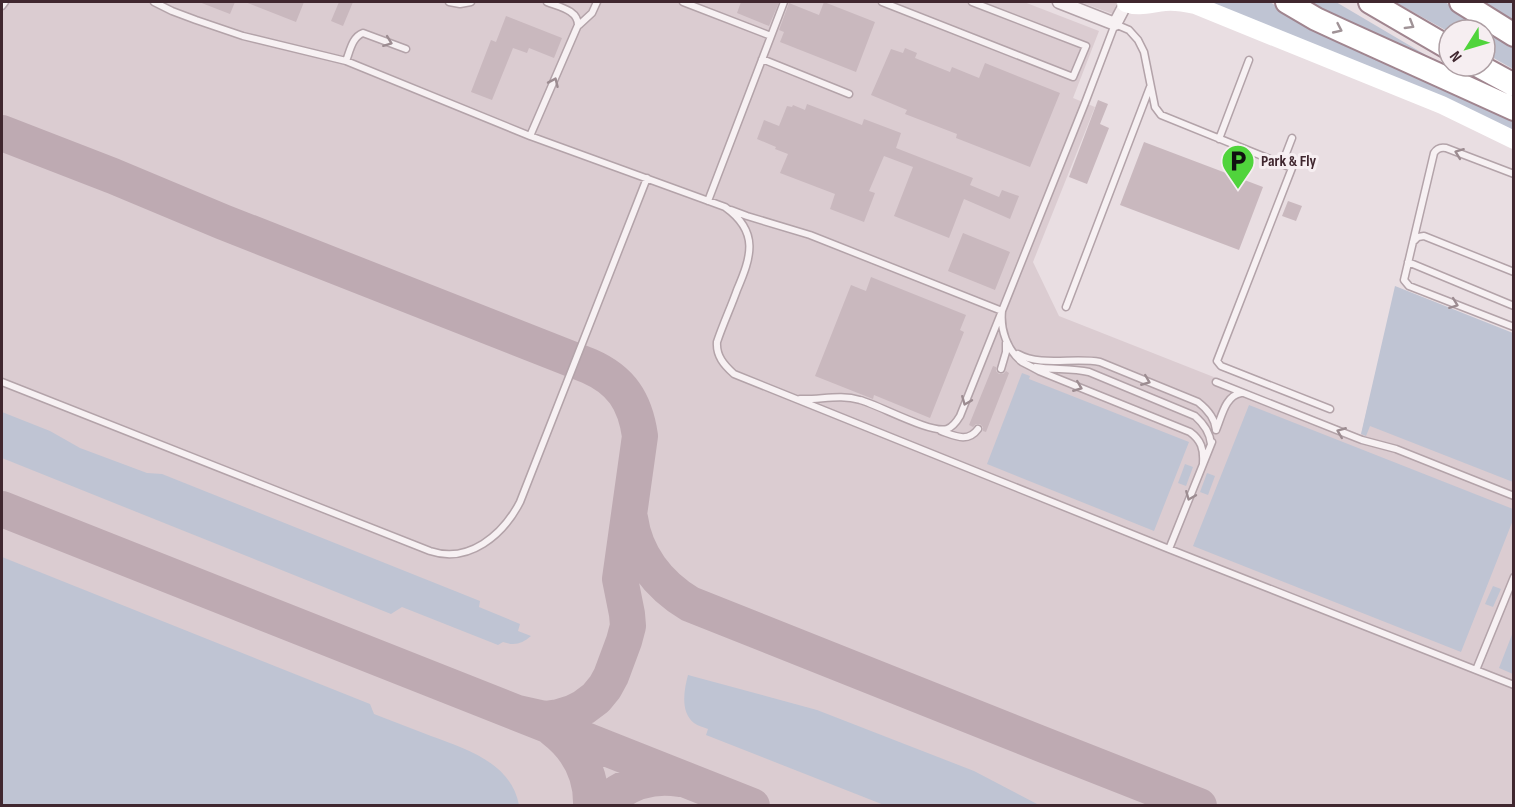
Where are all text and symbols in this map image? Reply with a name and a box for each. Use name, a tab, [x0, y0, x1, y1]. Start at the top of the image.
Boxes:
one-way arrow	[1404, 17, 1414, 29]
north arrow	[1437, 18, 1497, 78]
one-way arrow	[1332, 22, 1343, 34]
one-way arrow	[382, 34, 393, 47]
text: N	[1446, 47, 1466, 65]
one-way arrow	[546, 77, 558, 88]
parking icon: Park & Fly	[1220, 143, 1256, 190]
one-way arrow	[1454, 148, 1465, 160]
place label: Park & Fly	[1261, 152, 1317, 171]
one-way arrow	[1448, 297, 1459, 309]
one-way arrow	[1139, 374, 1150, 386]
one-way arrow	[1072, 380, 1083, 392]
one-way arrow	[961, 394, 973, 405]
one-way arrow	[1336, 427, 1347, 439]
one-way arrow	[1185, 489, 1197, 500]

